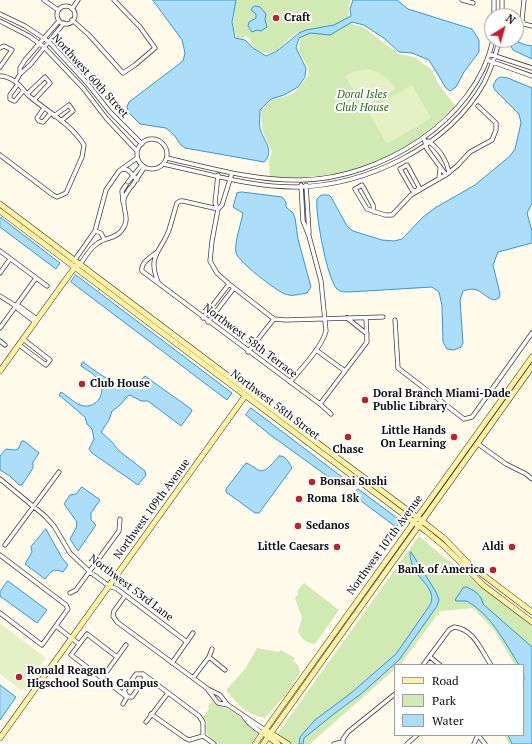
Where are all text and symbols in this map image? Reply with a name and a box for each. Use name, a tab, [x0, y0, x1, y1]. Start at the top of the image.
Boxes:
north arrow	[484, 8, 524, 48]
place label: Craft	[284, 11, 310, 25]
text: N	[503, 11, 518, 27]
marker: Craft	[271, 13, 281, 23]
street label: Northwest 60th Street	[49, 31, 131, 121]
park label: Doral Isles Club House	[335, 88, 389, 114]
street label: Northwest 58th Terrace	[200, 301, 300, 381]
street label: Northwest 58th Street	[228, 367, 322, 443]
place label: Club House	[90, 377, 150, 391]
marker: Club House	[77, 379, 87, 389]
place label: Doral Branch Miami-Dade Public Library	[373, 387, 511, 413]
marker: Doral Branch Miami-Dade Public Library	[360, 395, 370, 405]
place label: Little Hands On Learning	[380, 424, 446, 450]
marker: Chase	[343, 432, 353, 442]
marker: Little Hands On Learning	[449, 432, 459, 442]
place label: Chase	[332, 443, 364, 457]
street label: Northwest 109th Avenue	[111, 456, 193, 562]
place label: Bonsai Sushi	[320, 475, 387, 489]
marker: Bonsai Sushi	[307, 477, 317, 487]
place label: Roma 18k	[307, 492, 359, 506]
street label: Northwest 107th Avenue	[344, 493, 426, 597]
marker: Roma 18k	[294, 494, 304, 504]
place label: Sedanos	[306, 519, 349, 533]
marker: Sedanos	[293, 521, 303, 531]
place label: Little Caesars	[258, 540, 329, 554]
place label: Aldi	[482, 540, 504, 554]
marker: Little Caesars	[332, 542, 342, 552]
marker: Aldi	[507, 542, 517, 552]
street label: Northwest 53rd Lane	[86, 552, 176, 624]
place label: Bank of America	[398, 563, 485, 577]
marker: Bank of America	[488, 565, 498, 575]
place label: Ronald Reagan Higschool South Campus	[27, 664, 158, 690]
legend	[394, 664, 524, 736]
marker: Ronald Reagan Higschool South Campus	[14, 672, 24, 682]
text: Road	[432, 673, 459, 688]
text: Park	[432, 693, 456, 708]
text: Water	[432, 713, 464, 728]

